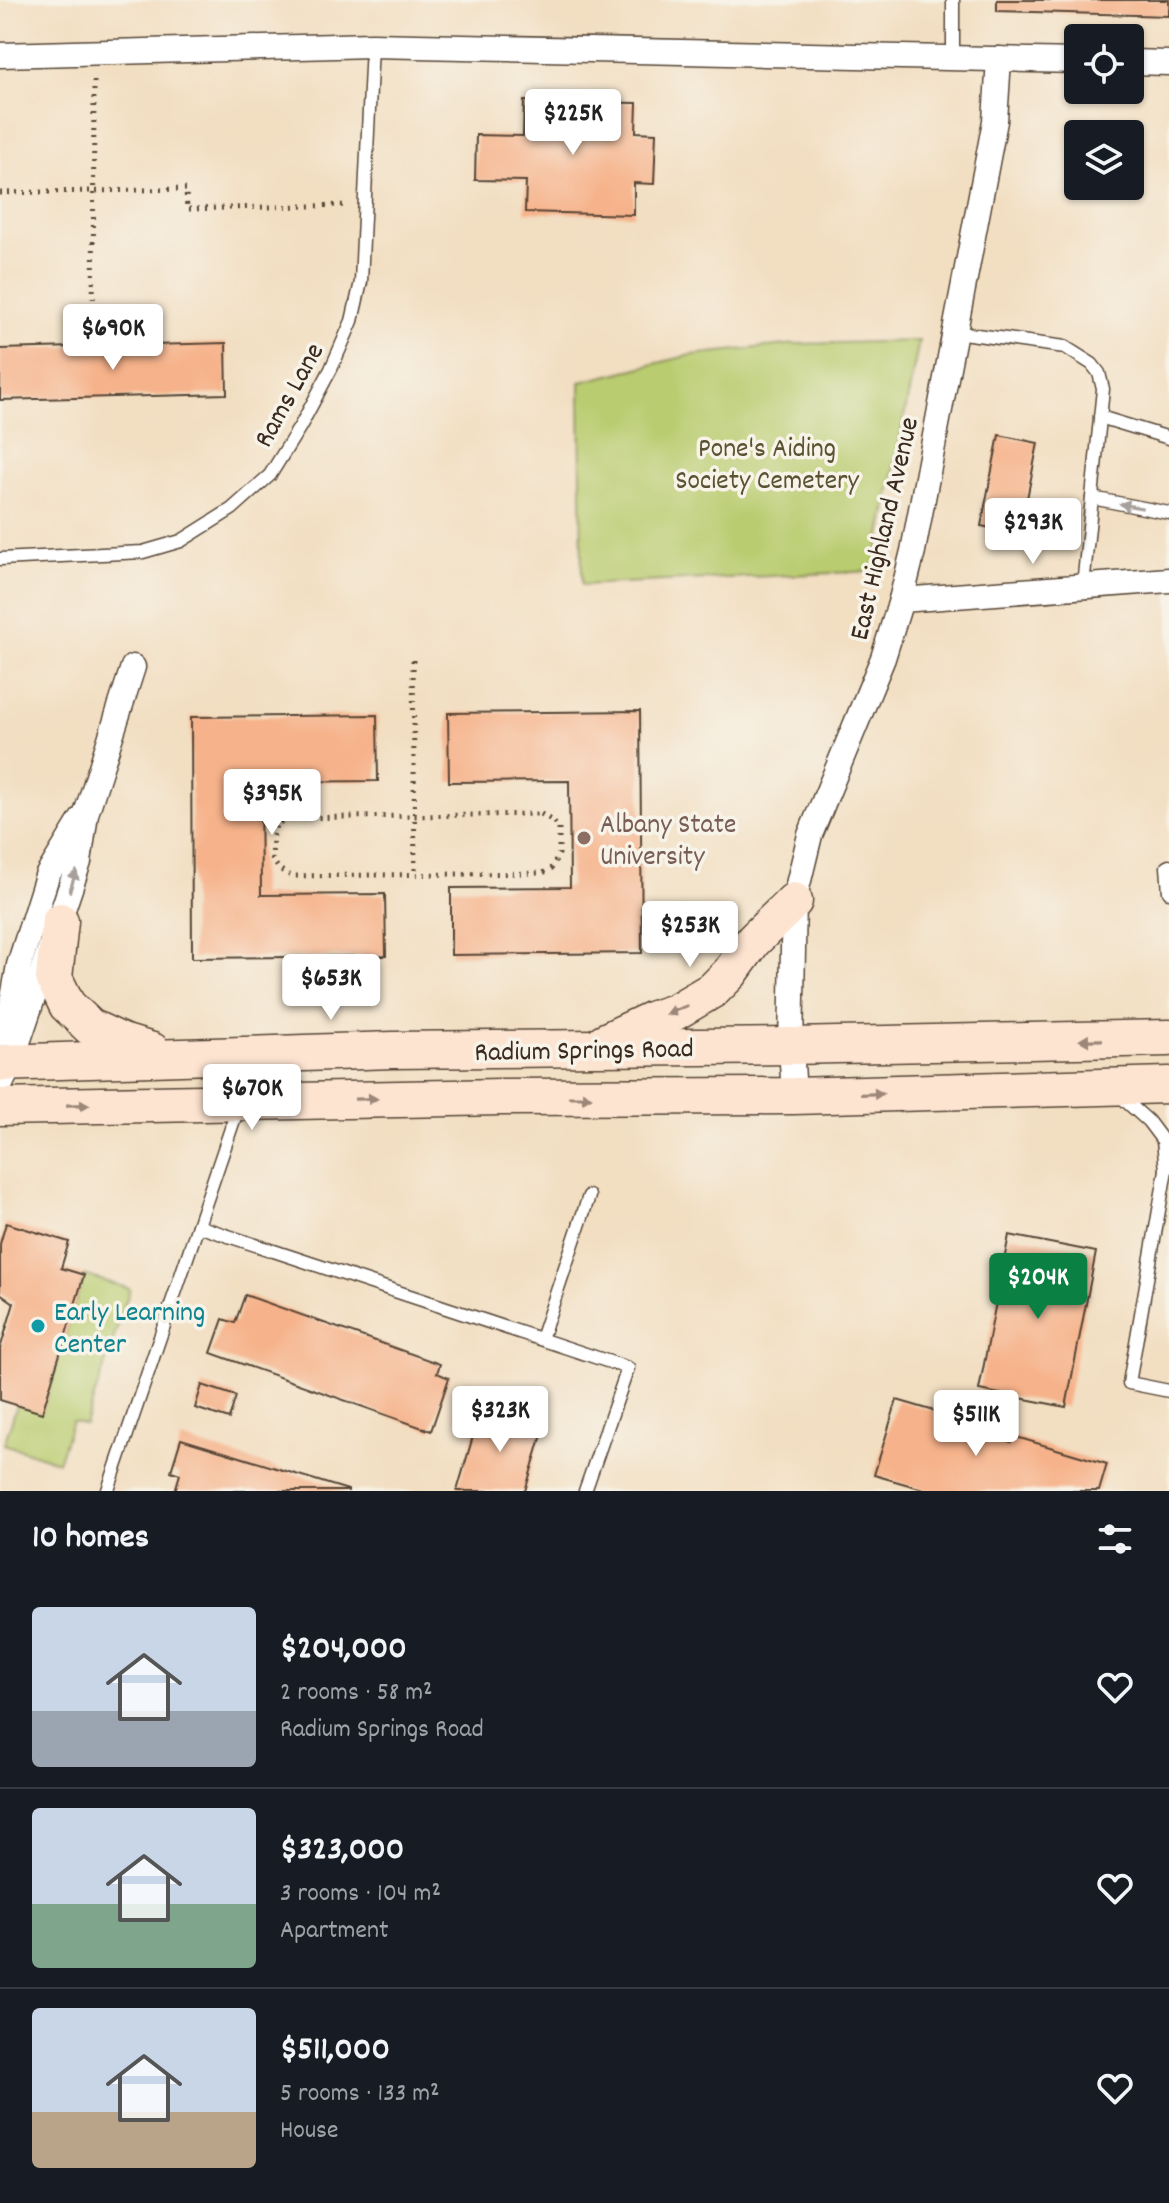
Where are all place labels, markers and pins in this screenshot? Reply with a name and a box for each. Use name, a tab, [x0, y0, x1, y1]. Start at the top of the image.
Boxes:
pin: $225K	[517, 89, 629, 157]
pin: $690K	[57, 304, 169, 372]
pin: $293K	[977, 498, 1089, 566]
pin: $395K	[216, 769, 328, 837]
place label: Albany State University	[600, 807, 736, 879]
marker: Albany State University	[575, 829, 593, 847]
pin: $253K	[634, 901, 746, 969]
pin: $653K	[275, 954, 387, 1022]
pin: $670K	[196, 1064, 308, 1132]
pin: $204K	[982, 1253, 1094, 1321]
place label: Early Learning Center	[54, 1295, 205, 1367]
marker: Early Learning Center	[29, 1317, 47, 1335]
pin: $323K	[444, 1386, 556, 1454]
pin: $511K	[920, 1390, 1032, 1458]

